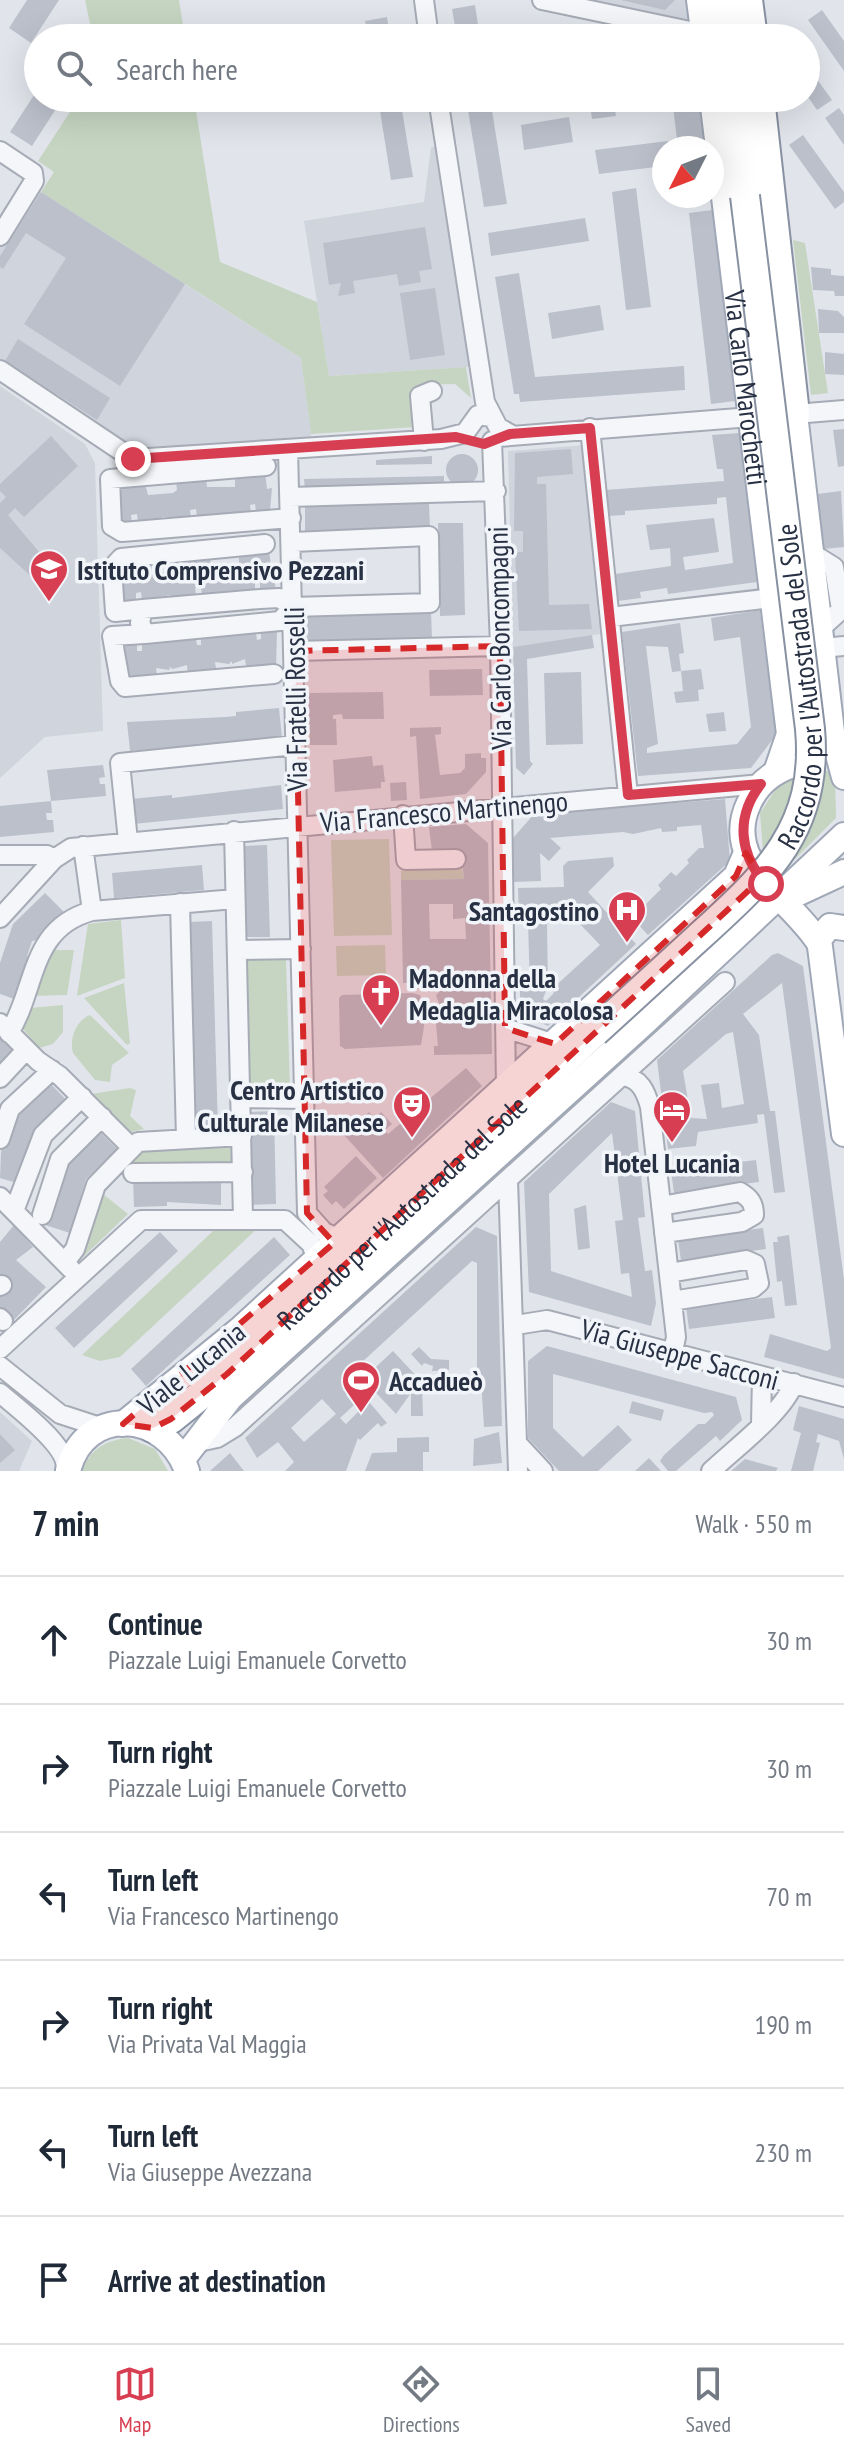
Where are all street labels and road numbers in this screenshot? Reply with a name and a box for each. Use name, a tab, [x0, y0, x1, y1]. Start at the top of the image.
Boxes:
street label: Via Carlo Marochetti	[717, 287, 777, 488]
street label: Raccordo per l'Autostrada del Sole	[767, 522, 830, 855]
street label: Via Carlo Boncompagni	[479, 526, 519, 751]
street label: Via Fratelli Rosselli	[275, 606, 315, 793]
street label: Via Francesco Martinengo	[318, 782, 569, 840]
street label: Raccordo per l'Autostrada del Sole	[268, 1087, 534, 1337]
street label: Via Giuseppe Sacconi	[576, 1310, 783, 1398]
street label: Viale Lucania	[129, 1313, 253, 1423]

